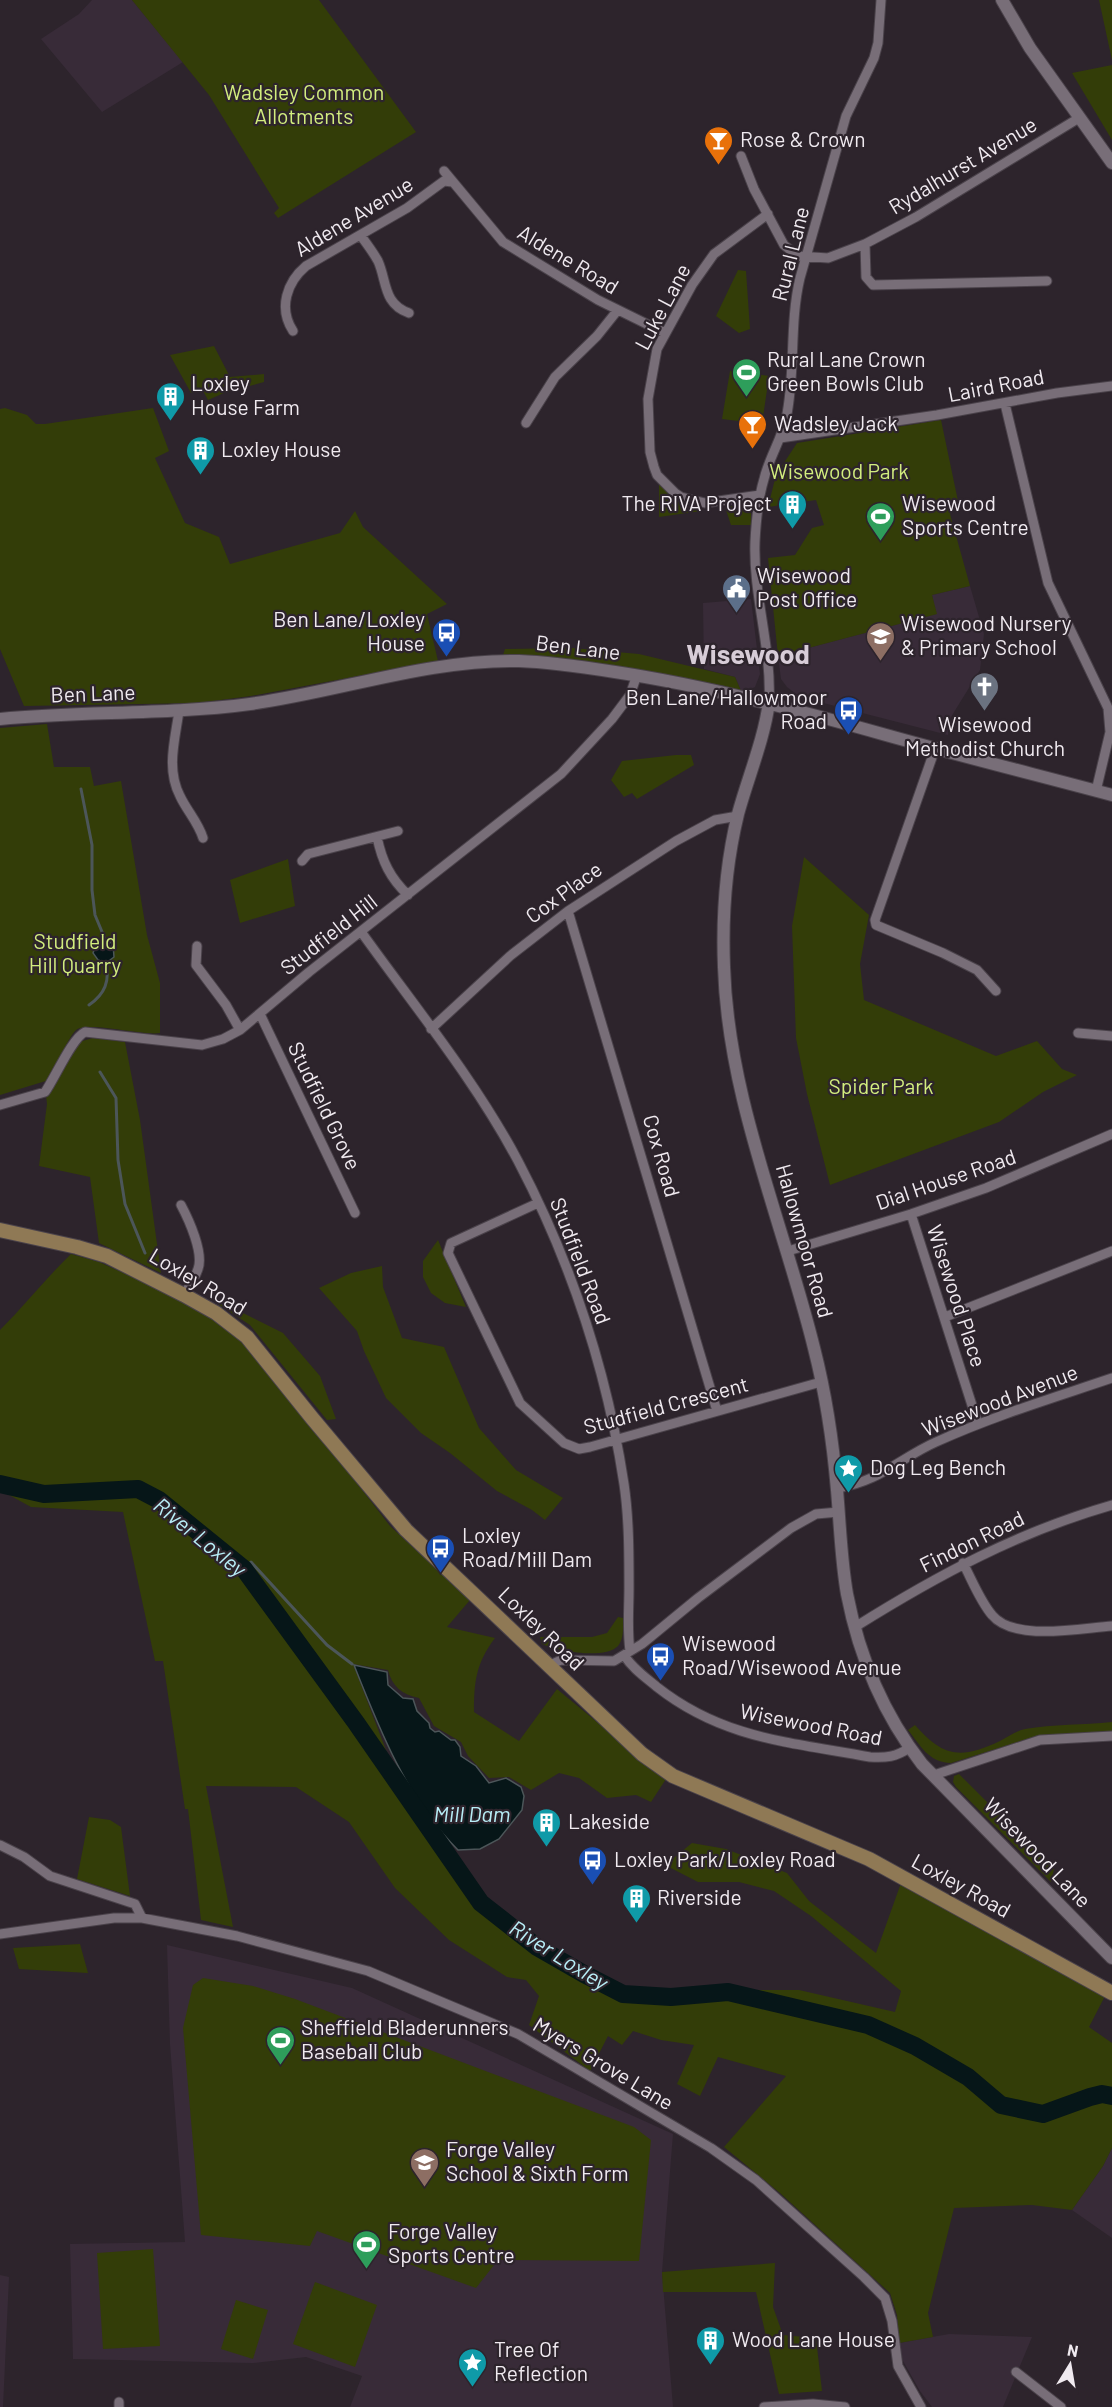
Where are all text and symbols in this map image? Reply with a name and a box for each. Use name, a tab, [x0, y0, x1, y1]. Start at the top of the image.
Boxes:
park label: Wadsley Common Allotments	[224, 79, 384, 128]
street label: Rydalhurst Avenue	[884, 111, 1041, 219]
bar icon: Rose & Crown	[703, 124, 735, 166]
place label: Rose & Crown	[740, 126, 866, 151]
street label: Aldene Avenue	[290, 171, 417, 261]
street label: Rural Lane	[766, 204, 813, 303]
street label: Aldene Road	[514, 219, 624, 299]
street label: Luke Lane	[629, 259, 695, 354]
place label: Rural Lane Crown Green Bowls Club	[767, 346, 925, 395]
sports icon: Rural Lane Crown Green Bowls Club	[730, 356, 762, 398]
street label: Laird Road	[945, 363, 1046, 406]
place label: Loxley House Farm	[191, 370, 300, 419]
building icon: Loxley House Farm	[154, 380, 186, 422]
bar icon: Wadsley Jack	[737, 408, 769, 450]
place label: Wadsley Jack	[774, 410, 898, 435]
building icon: Loxley House	[184, 434, 216, 476]
place label: Loxley House	[221, 436, 342, 461]
park label: Wisewood Park	[769, 458, 909, 483]
building icon: The RIVA Project	[777, 488, 809, 530]
place label: The RIVA Project	[622, 490, 772, 515]
place label: Wisewood Sports Centre	[902, 490, 1029, 539]
sports icon: Wisewood Sports Centre	[865, 500, 897, 542]
place label: Wisewood Post Office	[757, 562, 857, 611]
public building icon: Wisewood Post Office	[720, 572, 752, 614]
place label: Ben Lane/Loxley House	[273, 606, 425, 655]
place label: Wisewood Nursery & Primary School	[901, 610, 1072, 659]
bus stop icon: Ben Lane/Loxley House	[430, 616, 462, 658]
school or university icon: Wisewood Nursery & Primary School	[864, 620, 896, 662]
street label: Ben Lane	[535, 629, 622, 664]
district label: Wisewood	[686, 637, 810, 669]
church icon: Wisewood Methodist Church	[969, 670, 1001, 712]
street label: Ben Lane	[50, 679, 136, 706]
place label: Ben Lane/Hallowmoor Road	[626, 684, 827, 733]
bus stop icon: Ben Lane/Hallowmoor Road	[832, 694, 864, 736]
place label: Wisewood Methodist Church	[905, 711, 1065, 760]
street label: Cox Place	[520, 856, 606, 928]
street label: Studfield Hill	[275, 888, 381, 979]
park label: Studfield Hill Quarry	[29, 928, 122, 977]
street label: Studfield Grove	[284, 1037, 367, 1173]
park label: Spider Park	[829, 1073, 933, 1098]
street label: Cox Road	[639, 1111, 686, 1200]
street label: Dial House Road	[872, 1143, 1019, 1214]
street label: Hallowmoor Road	[772, 1161, 839, 1320]
street label: Studfield Road	[546, 1194, 617, 1327]
street label: Wisewood Place	[923, 1221, 992, 1370]
street label: Loxley Road	[146, 1242, 252, 1320]
street label: Wisewood Avenue	[918, 1358, 1081, 1441]
street label: Studfield Crescent	[580, 1371, 751, 1439]
place icon: Dog Leg Bench	[833, 1452, 865, 1494]
place label: Dog Leg Bench	[870, 1454, 1006, 1479]
water label: River Loxley	[149, 1491, 253, 1582]
street label: Findon Road	[915, 1505, 1028, 1577]
place label: Loxley Road/Mill Dam	[462, 1522, 592, 1571]
bus stop icon: Loxley Road/Mill Dam	[425, 1532, 457, 1574]
street label: Loxley Road	[494, 1581, 590, 1675]
place label: Wisewood Road/Wisewood Avenue	[682, 1630, 902, 1679]
bus stop icon: Wisewood Road/Wisewood Avenue	[645, 1640, 677, 1682]
street label: Wisewood Road	[738, 1697, 885, 1750]
street label: Wisewood Lane	[979, 1792, 1097, 1912]
water label: Mill Dam	[434, 1800, 510, 1826]
building icon: Lakeside	[531, 1806, 563, 1848]
place label: Lakeside	[568, 1808, 650, 1833]
bus stop icon: Loxley Park/Loxley Road	[577, 1844, 609, 1886]
place label: Loxley Park/Loxley Road	[614, 1846, 836, 1871]
street label: Loxley Road	[908, 1847, 1016, 1922]
building icon: Riverside	[620, 1882, 652, 1924]
place label: Riverside	[657, 1884, 742, 1909]
water label: River Loxley	[505, 1914, 615, 1995]
street label: Myers Grove Lane	[529, 2011, 678, 2114]
place label: Sheffield Bladerunners Baseball Club	[301, 2014, 509, 2063]
sports icon: Sheffield Bladerunners Baseball Club	[264, 2024, 296, 2066]
place label: Forge Valley School & Sixth Form	[446, 2136, 629, 2185]
school or university icon: Forge Valley School & Sixth Form	[409, 2146, 441, 2188]
place label: Forge Valley Sports Centre	[388, 2218, 515, 2267]
sports icon: Forge Valley Sports Centre	[351, 2228, 383, 2270]
building icon: Wood Lane House	[695, 2324, 727, 2366]
place label: Wood Lane House	[732, 2326, 895, 2351]
north arrow	[1040, 2335, 1100, 2395]
place label: Tree Of Reflection	[494, 2336, 588, 2385]
text: N	[1066, 2339, 1080, 2360]
place icon: Tree Of Reflection	[457, 2346, 489, 2388]

